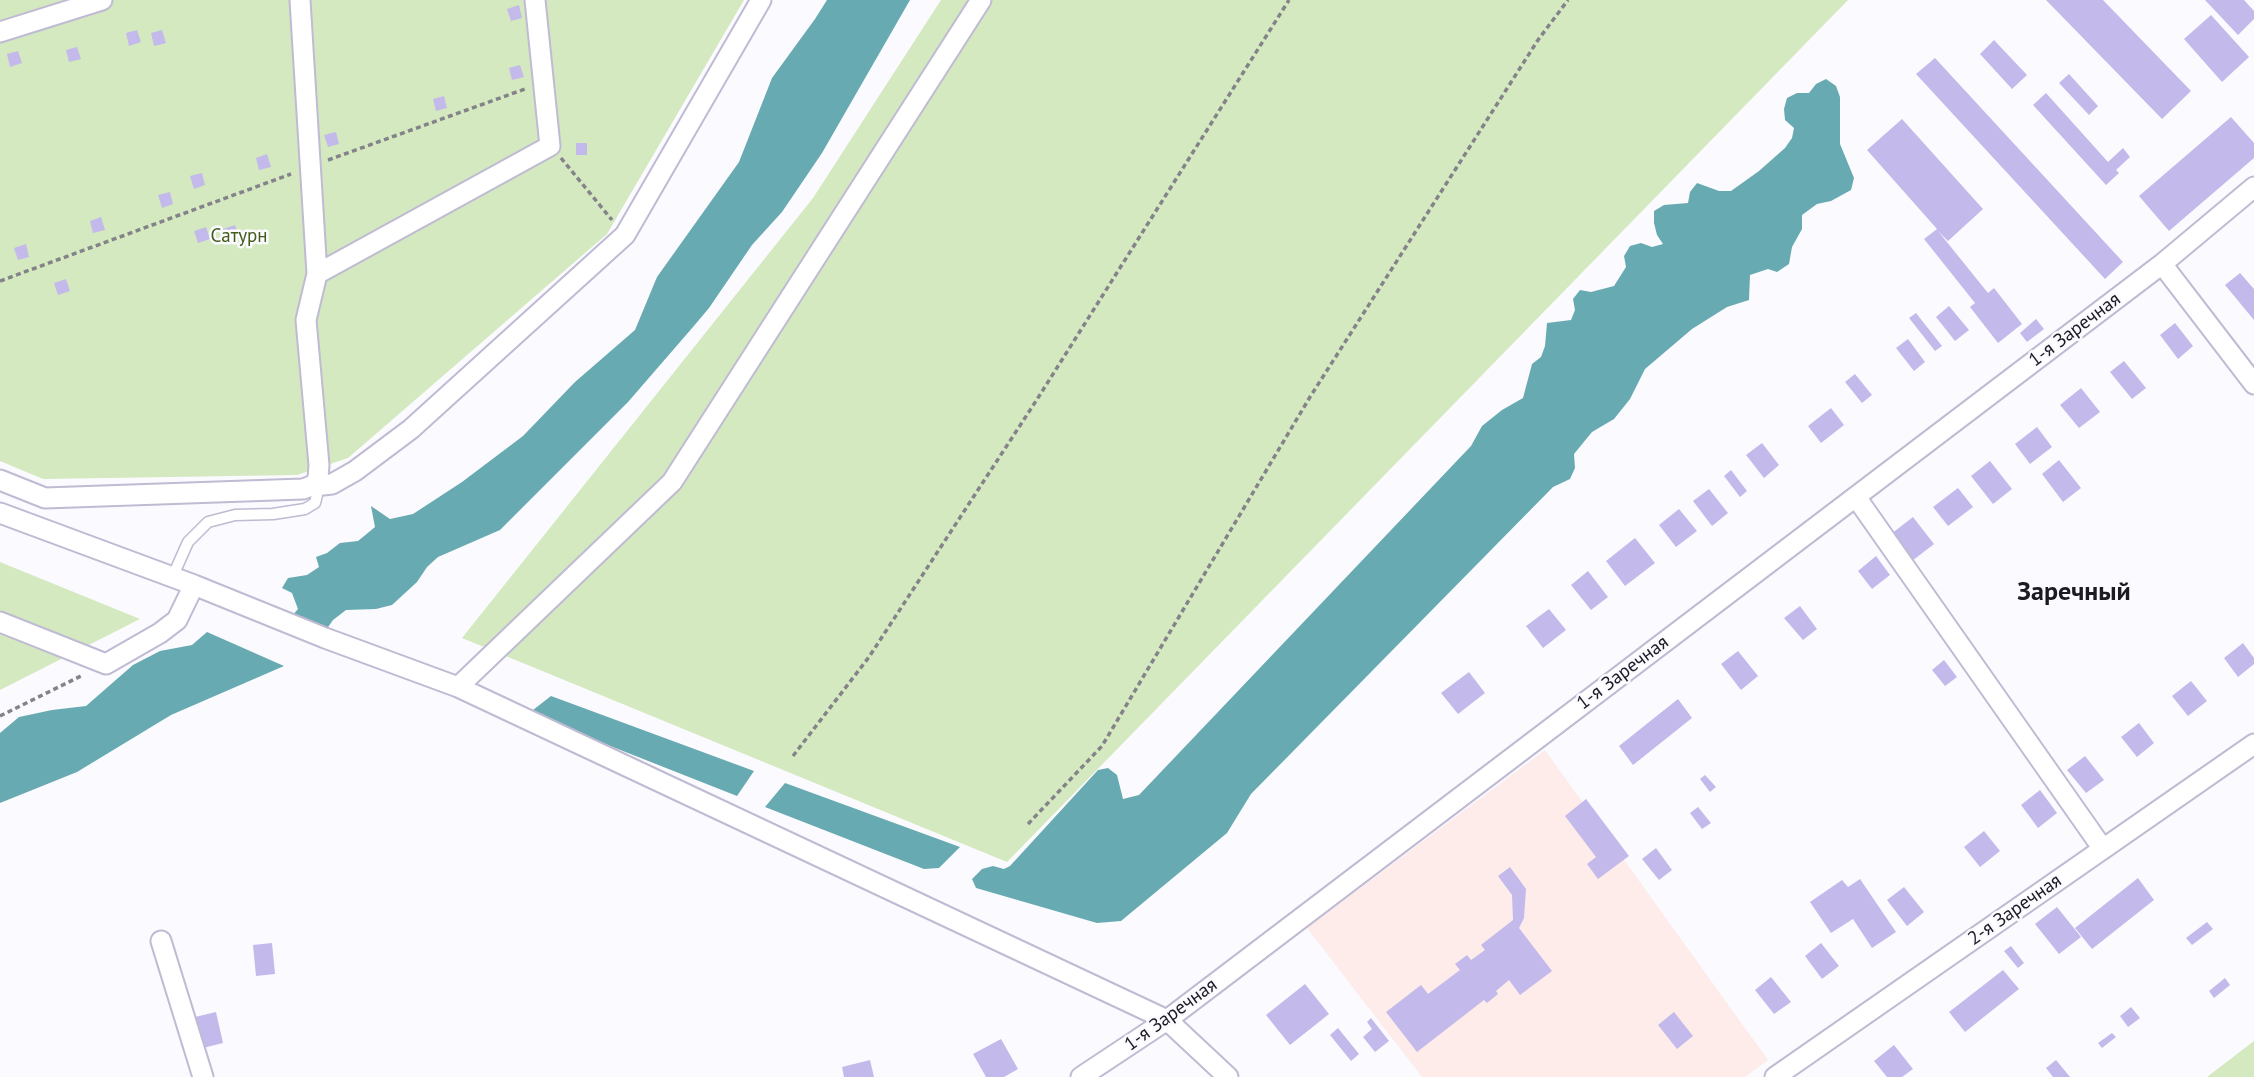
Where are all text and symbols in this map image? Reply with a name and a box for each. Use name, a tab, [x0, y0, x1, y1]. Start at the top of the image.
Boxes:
park label: Сатурн	[210, 226, 268, 248]
street label: 1-я Заречная	[2025, 288, 2125, 372]
district label: Заречный	[2017, 577, 2131, 609]
street label: 1-я Заречная	[1573, 631, 1673, 715]
street label: 2-я Заречная	[1964, 869, 2066, 951]
street label: 1-я Заречная	[1120, 974, 1222, 1056]

